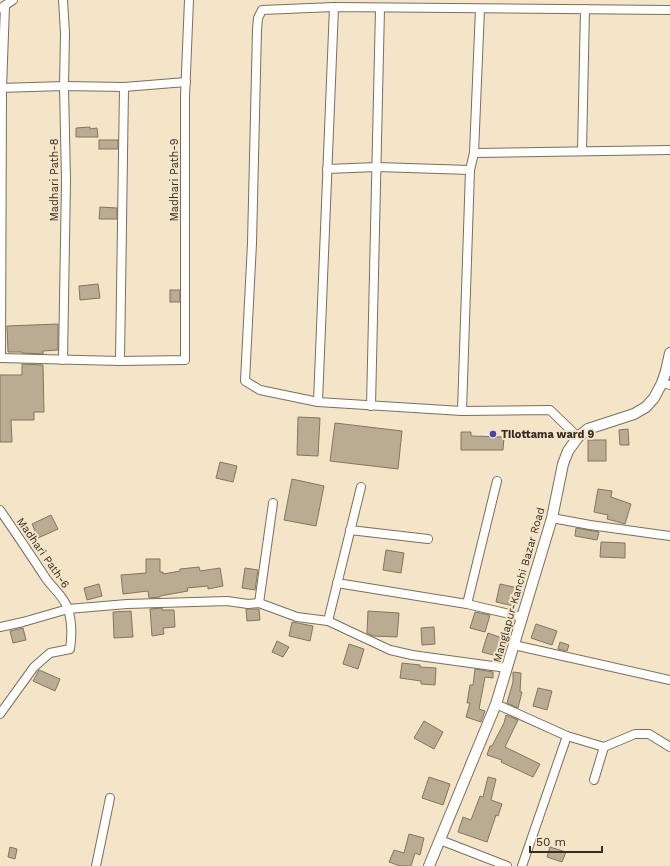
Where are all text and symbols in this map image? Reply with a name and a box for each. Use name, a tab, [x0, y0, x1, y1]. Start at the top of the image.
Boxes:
street label: Madhari Path-8	[48, 138, 61, 222]
street label: Madhari Path-9	[168, 138, 181, 222]
place label: Tilottama ward 9	[501, 428, 594, 441]
marker: Tilottama ward 9	[488, 429, 498, 439]
street label: Manglapur-Kanchi Bazar Road	[491, 506, 547, 664]
street label: Madhari Path-6	[14, 515, 72, 591]
scale bar	[530, 828, 602, 854]
text: 50 m	[536, 835, 566, 849]

